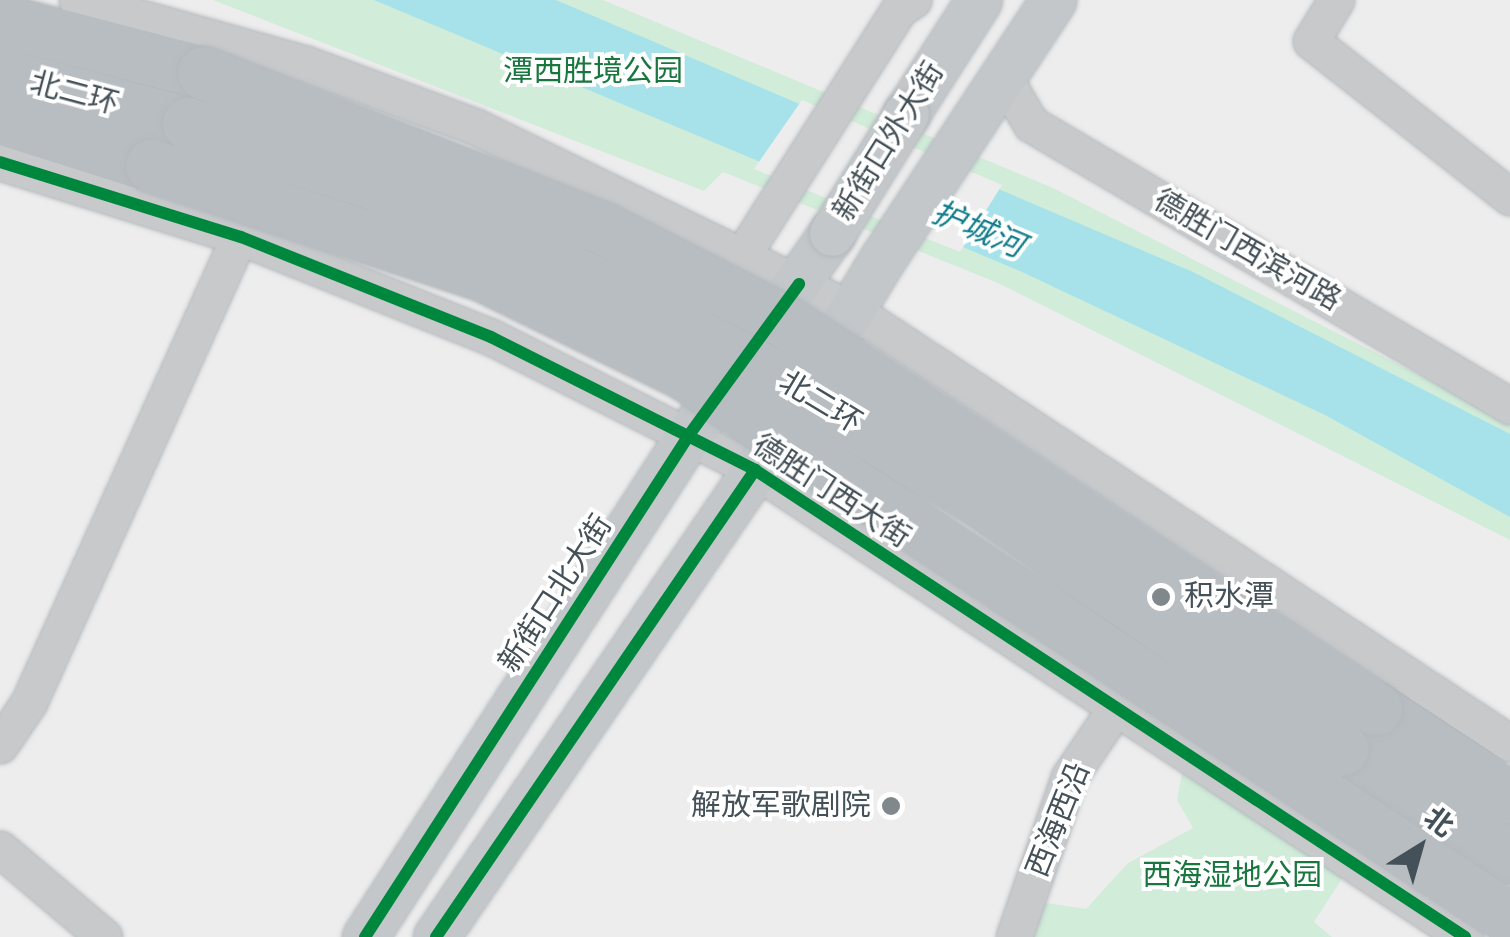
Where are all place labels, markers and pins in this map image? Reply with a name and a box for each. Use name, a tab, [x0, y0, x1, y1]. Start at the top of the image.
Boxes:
place label: 积水潭	[1184, 579, 1274, 615]
marker: 积水潭	[1148, 584, 1174, 610]
place label: 解放军歌剧院	[691, 788, 871, 824]
marker: 解放军歌剧院	[880, 795, 902, 817]

